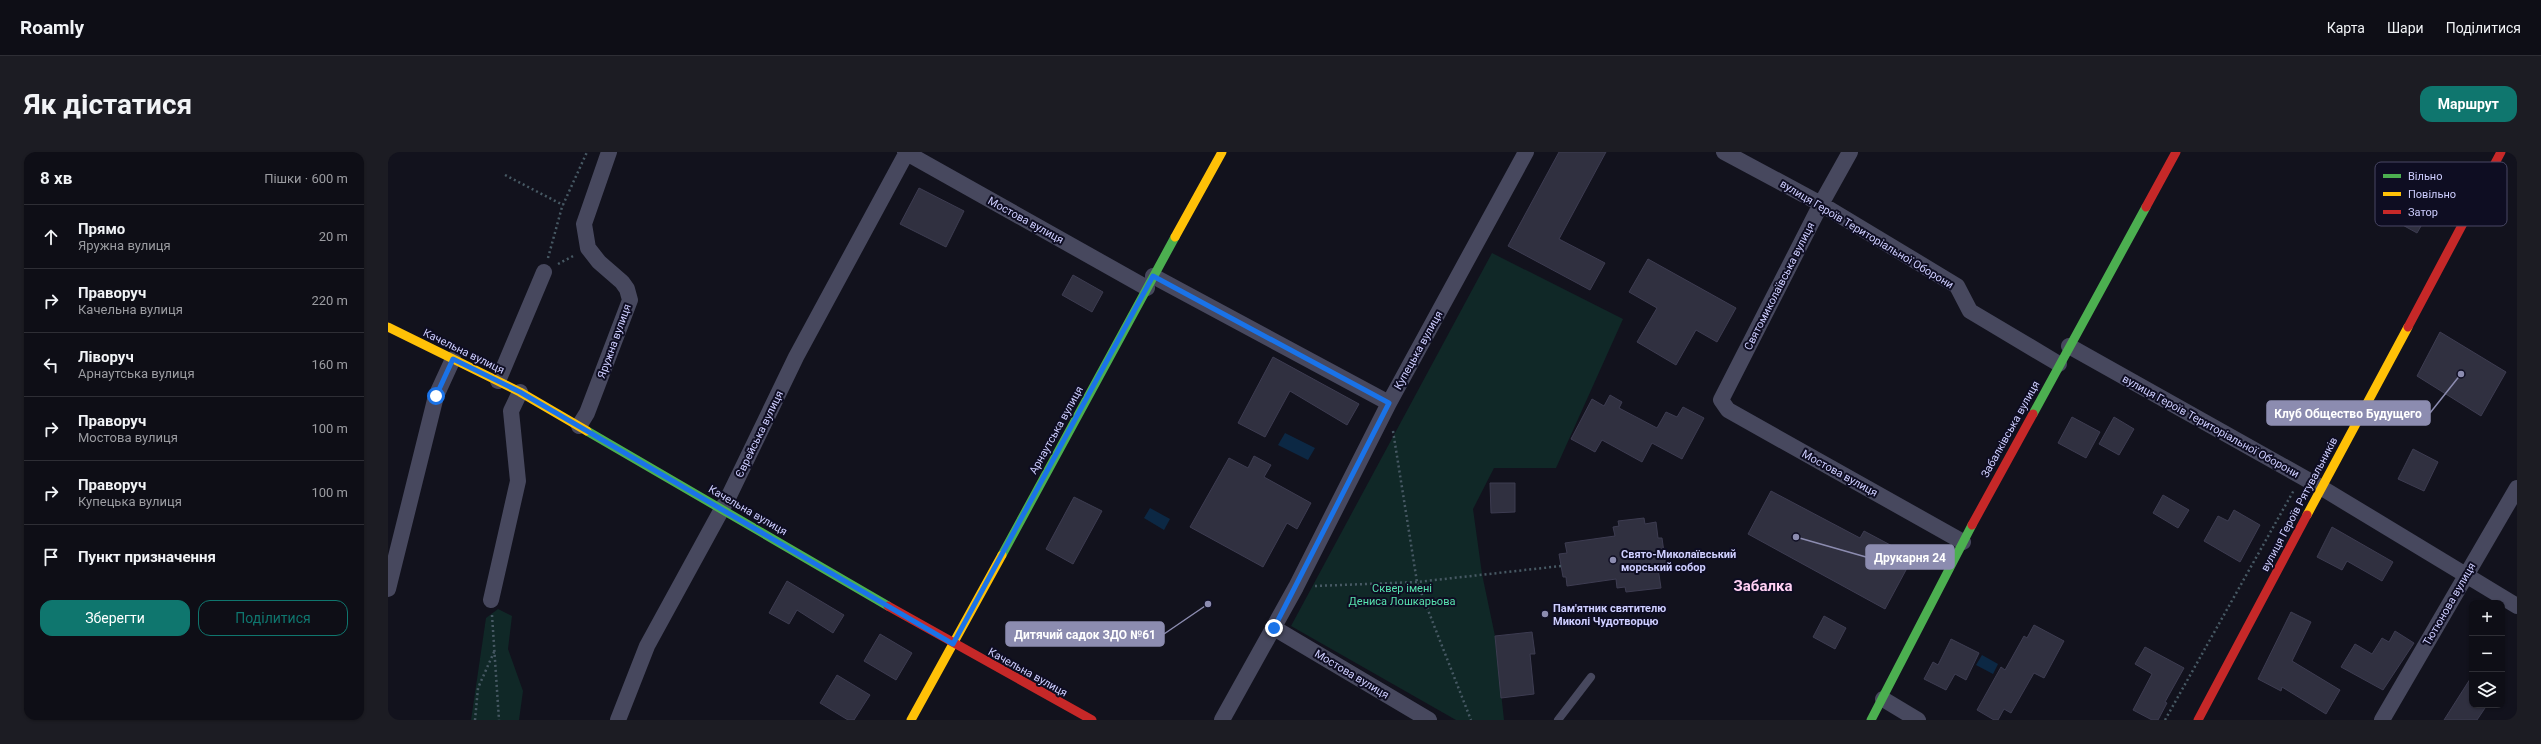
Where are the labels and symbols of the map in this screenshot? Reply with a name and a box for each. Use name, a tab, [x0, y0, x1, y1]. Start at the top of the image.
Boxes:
legend	[2375, 162, 2507, 226]
text: Вільно	[2408, 170, 2442, 183]
street label: вулиця Героїв Територіальної Оборони	[1778, 177, 1956, 292]
text: Повільно	[2408, 188, 2456, 201]
street label: Мостова вулиця	[986, 194, 1066, 247]
text: Затор	[2408, 206, 2438, 219]
street label: Святомиколаївська вулиця	[1741, 220, 1817, 352]
street label: Яружна вулиця	[595, 302, 634, 380]
street label: Купецька вулиця	[1391, 309, 1445, 392]
street label: Качельна вулиця	[421, 326, 507, 377]
street label: вулиця Героїв Територіальної Оборони	[2120, 372, 2301, 481]
street label: Забалківська вулиця	[1978, 379, 2042, 480]
street label: Арнаутська вулиця	[1027, 384, 1086, 477]
route start	[427, 387, 445, 405]
street label: Єврейська вулиця	[733, 389, 786, 480]
callout: Клуб Общество Будущего	[2267, 401, 2430, 425]
text: Клуб Общество Будущего	[2274, 407, 2422, 421]
street label: вулиця Героїв Рятувальників	[2258, 435, 2340, 574]
street label: Мостова вулиця	[1800, 447, 1880, 500]
street label: Качельна вулиця	[706, 483, 789, 538]
callout: Друкарня 24	[1866, 545, 1954, 569]
place label: Свято-Миколаївський морський собор	[1621, 548, 1736, 574]
text: Друкарня 24	[1874, 551, 1946, 565]
marker: Свято-Миколаївський морський собор	[1608, 555, 1618, 565]
street label: Тютюнова вулиця	[2420, 561, 2478, 648]
district label: Забалка	[1734, 577, 1792, 595]
park label: Сквер імені Дениса Лошкарьова	[1349, 582, 1455, 608]
place label: Пам'ятник святителю Миколі Чудотворцю	[1553, 602, 1666, 628]
marker: Пам'ятник святителю Миколі Чудотворцю	[1540, 609, 1550, 619]
route end	[1265, 619, 1283, 637]
callout: Дитячий садок ЗДО №61	[1006, 622, 1164, 646]
text: Дитячий садок ЗДО №61	[1014, 628, 1156, 642]
street label: Качельна вулиця	[986, 645, 1070, 700]
street label: Мостова вулиця	[1312, 647, 1391, 702]

